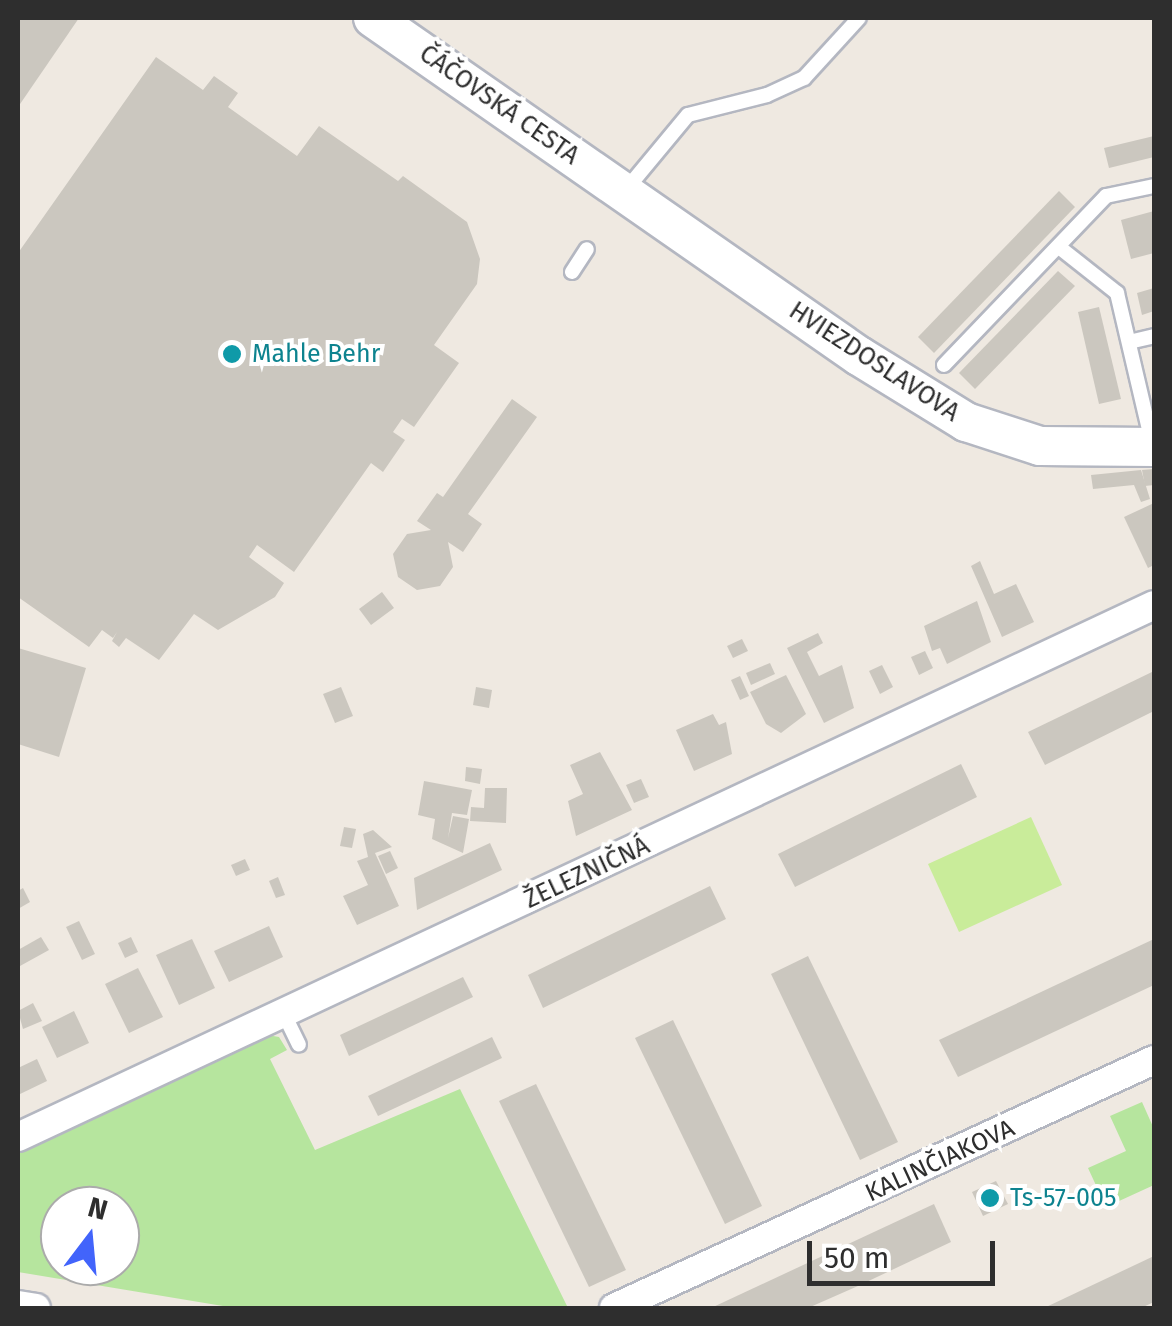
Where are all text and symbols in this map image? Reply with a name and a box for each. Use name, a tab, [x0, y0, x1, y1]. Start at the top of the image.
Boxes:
street label: ČÁČOVSKÁ CESTA	[413, 39, 585, 171]
street label: HVIEZDOSLAVOVA	[783, 296, 965, 428]
place label: Mahle Behr	[252, 339, 380, 369]
marker: Mahle Behr	[221, 343, 243, 365]
street label: ŽELEZNIČNÁ	[520, 831, 654, 915]
street label: KALINČIAKOVA	[861, 1113, 1019, 1209]
place label: Ts-57-005	[1010, 1183, 1116, 1213]
north arrow	[40, 1186, 140, 1286]
marker: Ts-57-005	[979, 1187, 1001, 1209]
text: N	[84, 1190, 111, 1227]
scale bar	[812, 1221, 1000, 1283]
text: 50 m	[824, 1240, 889, 1276]

